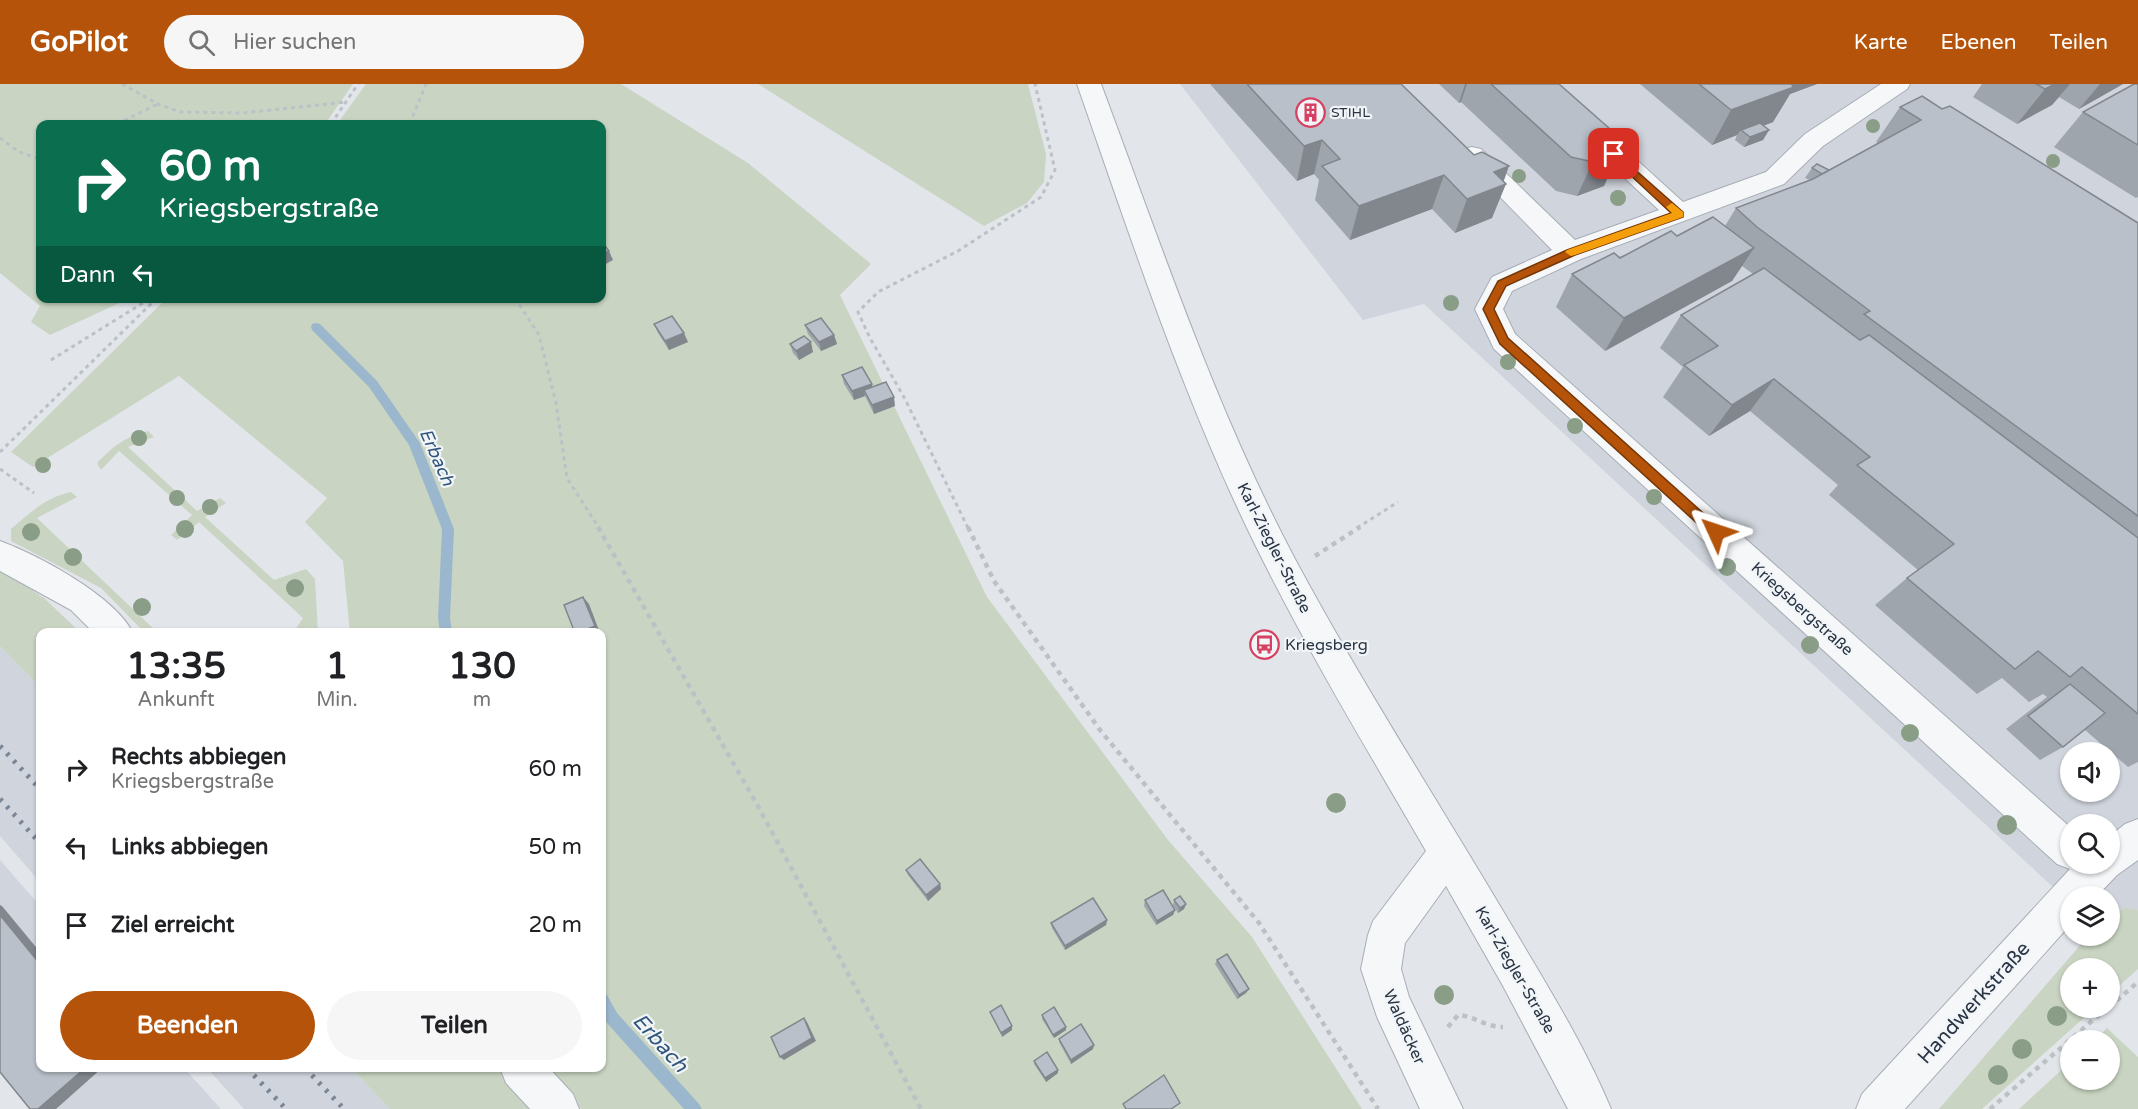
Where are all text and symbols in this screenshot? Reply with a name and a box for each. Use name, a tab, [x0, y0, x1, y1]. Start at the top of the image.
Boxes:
search box	[164, 15, 584, 69]
text: GoPilot	[30, 25, 128, 59]
icon: search	[185, 26, 218, 59]
text: Hier suchen	[233, 29, 356, 55]
text: Karte	[1854, 30, 1908, 55]
text: Ebenen	[1941, 30, 2017, 55]
text: Teilen	[2050, 30, 2108, 55]
building icon: STIHL	[1294, 96, 1326, 128]
place label: STIHL	[1331, 104, 1370, 121]
pin	[1588, 128, 1639, 179]
icon: arrive	[1597, 137, 1630, 170]
text: 60 m	[159, 141, 261, 192]
icon: right	[60, 144, 138, 222]
text: Kriegsbergstraße	[159, 192, 379, 225]
icon: left	[127, 258, 160, 291]
text: Dann	[60, 262, 115, 288]
water label: Erbach	[415, 425, 460, 490]
street label: Karl-Ziegler-Straße	[1232, 479, 1316, 617]
position arrow	[1684, 500, 1748, 564]
street label: Kriegsbergstraße	[1747, 558, 1857, 660]
bus stop icon: Kriegsberg	[1248, 629, 1280, 661]
place label: Kriegsberg	[1285, 635, 1368, 655]
text: 13:35	[126, 645, 226, 688]
text: 1	[326, 645, 348, 688]
text: 130	[448, 645, 516, 688]
text: Ankunft	[138, 688, 215, 712]
text: Min.	[316, 688, 358, 712]
text: m	[473, 688, 491, 712]
map controls	[2060, 742, 2120, 1090]
button: sound	[2060, 742, 2120, 802]
text: Rechts abbiegen	[111, 744, 286, 770]
icon: right	[60, 753, 93, 786]
text: 60 m	[528, 756, 582, 782]
text: Kriegsbergstraße	[111, 770, 274, 794]
button: search	[2060, 814, 2120, 874]
icon: left	[60, 831, 93, 864]
text: Links abbiegen	[111, 834, 269, 860]
text: 50 m	[528, 834, 582, 860]
button: layers	[2060, 886, 2120, 946]
street label: Karl-Ziegler-Straße	[1470, 903, 1560, 1037]
icon: arrive	[60, 909, 93, 942]
text: Ziel erreicht	[111, 912, 234, 938]
text: 20 m	[528, 912, 582, 938]
street label: Handwerkstraße	[1913, 937, 2035, 1069]
button: +	[2060, 958, 2120, 1018]
street label: Waldäcker	[1379, 986, 1430, 1068]
button: Beenden	[60, 991, 315, 1060]
button: Teilen	[327, 991, 582, 1060]
water label: Erbach	[627, 1008, 694, 1078]
button: −	[2060, 1030, 2120, 1090]

